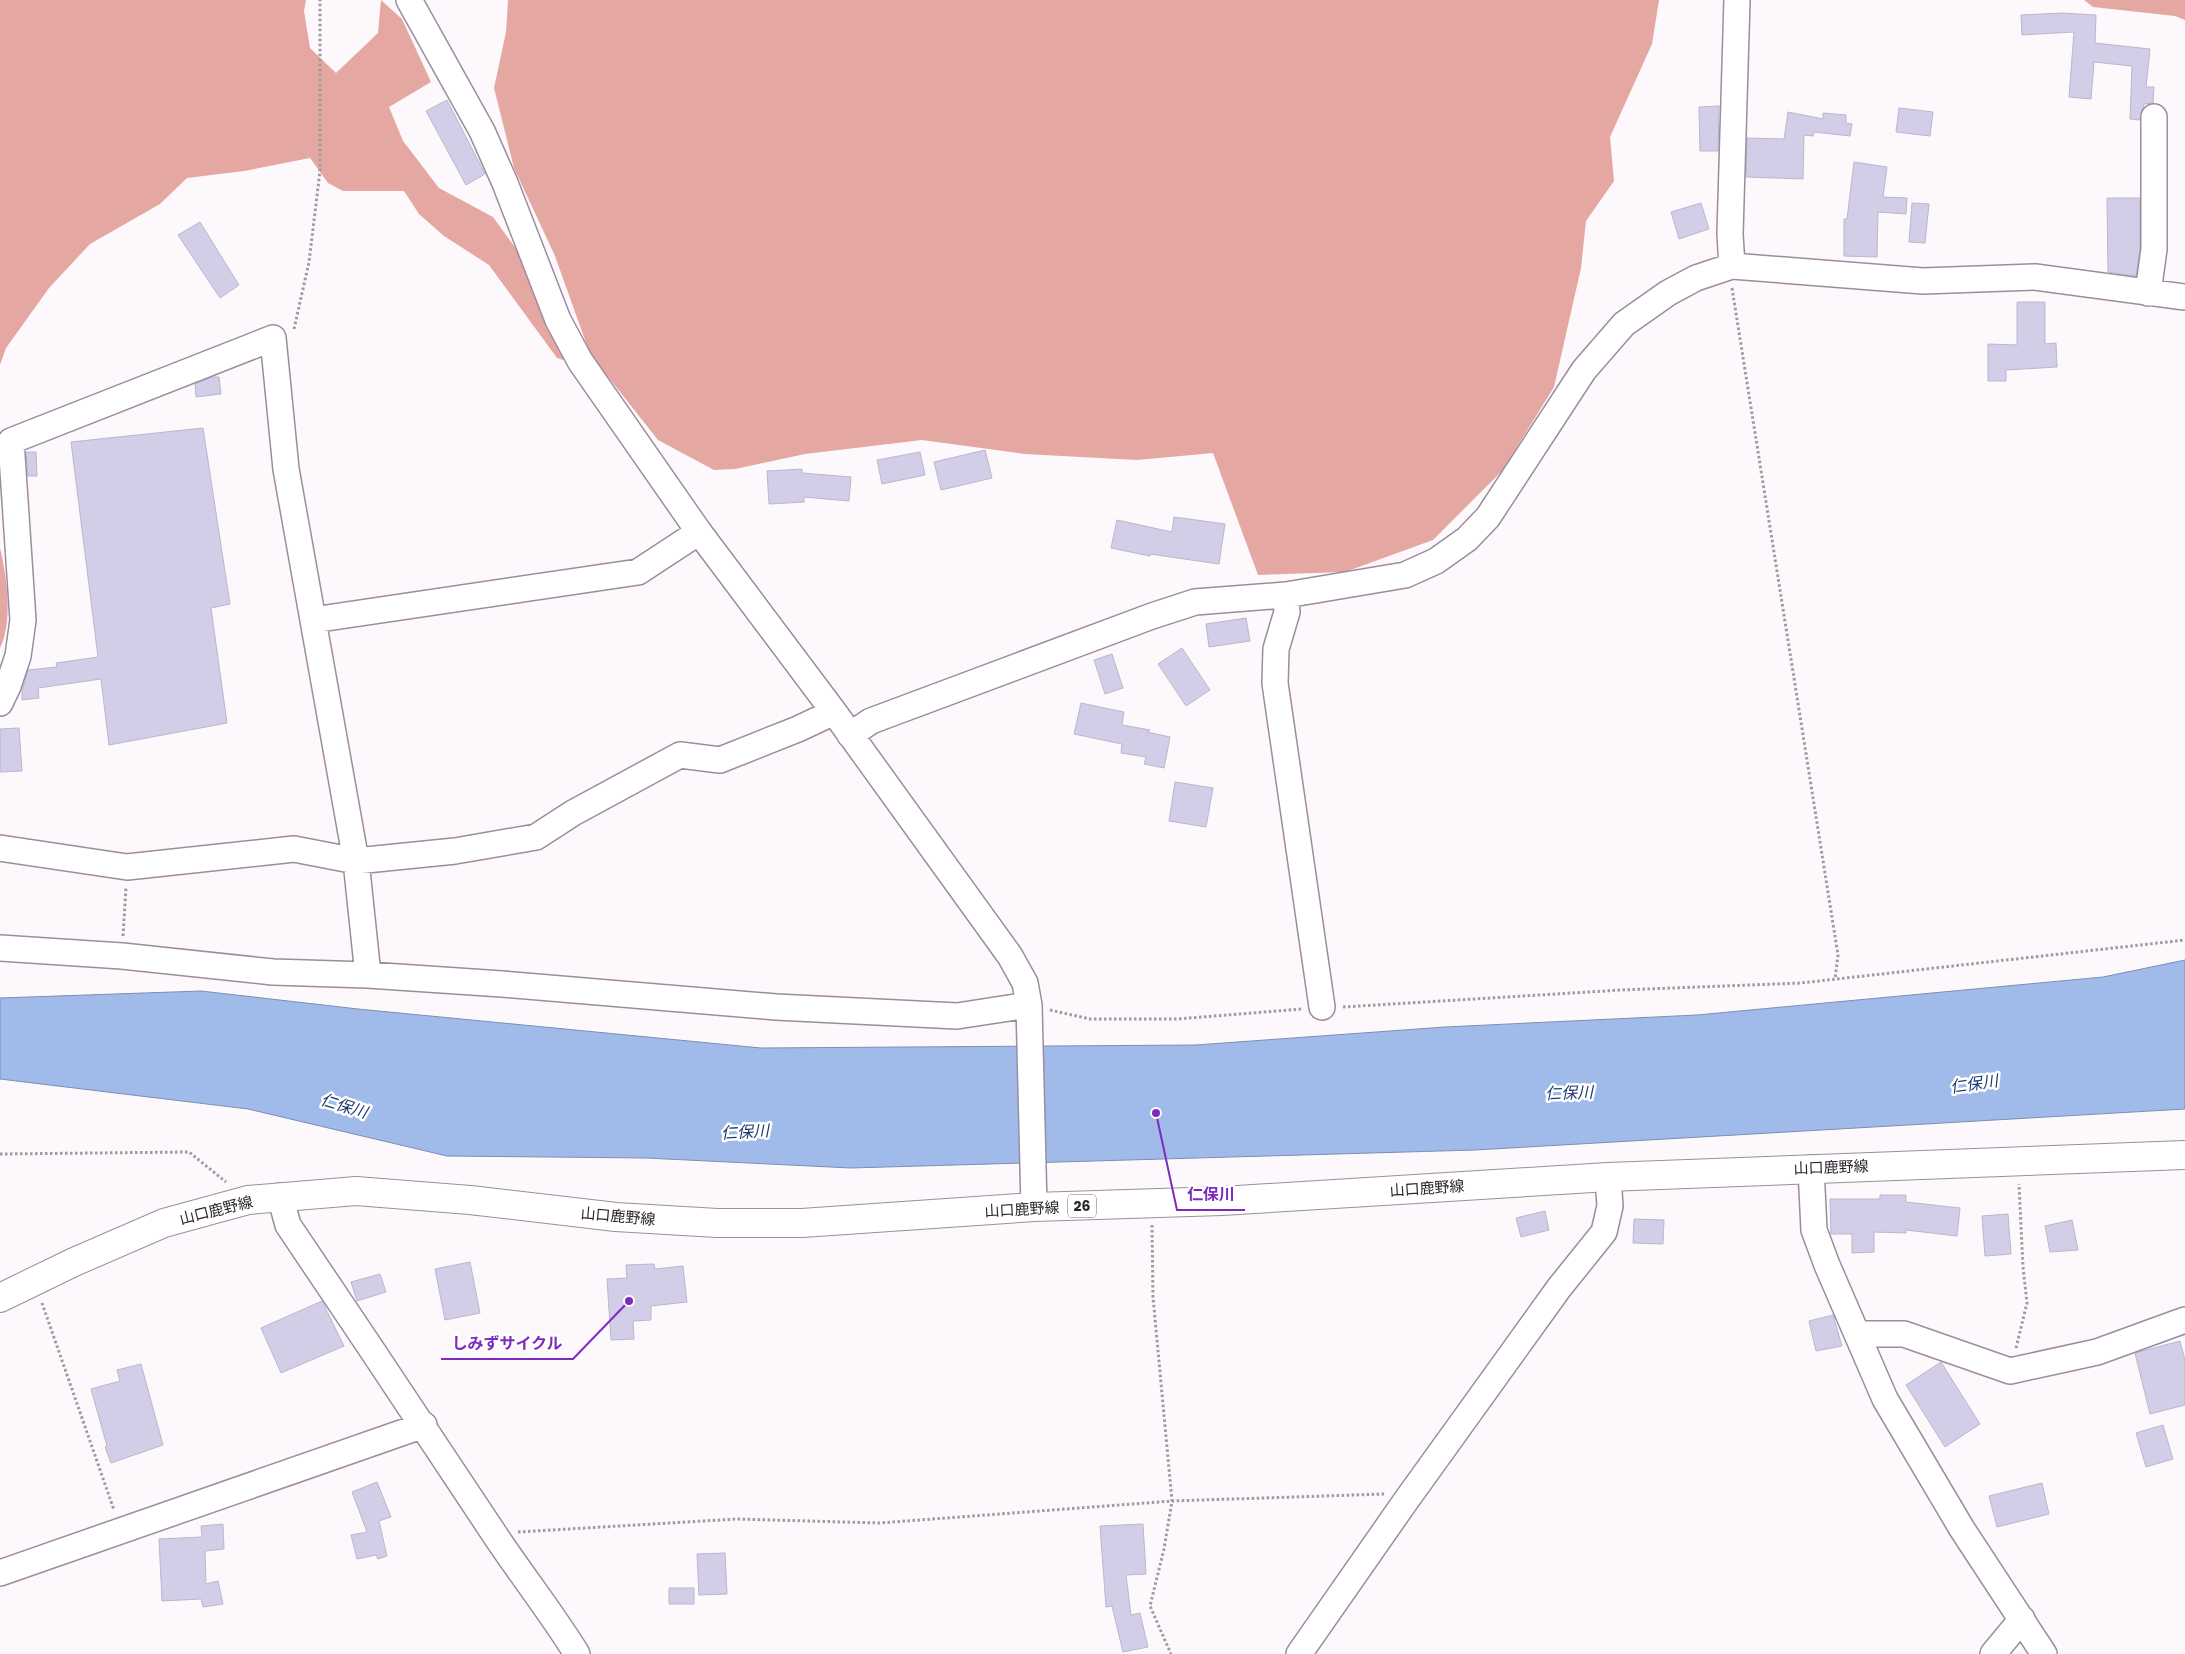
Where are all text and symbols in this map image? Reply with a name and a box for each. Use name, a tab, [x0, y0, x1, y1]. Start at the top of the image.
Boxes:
water label: 仁保川	[1949, 1069, 2001, 1099]
water label: 仁保川	[1545, 1081, 1595, 1105]
water label: 仁保川	[318, 1088, 372, 1125]
water label: 仁保川	[720, 1119, 772, 1145]
street label: 山口鹿野線	[1793, 1155, 1869, 1179]
street label: 山口鹿野線	[1389, 1175, 1465, 1201]
callout: 仁保川	[1177, 1179, 1245, 1210]
text: 仁保川	[1187, 1183, 1235, 1206]
street label: 山口鹿野線	[177, 1191, 255, 1229]
road number: 26	[1068, 1194, 1096, 1218]
street label: 山口鹿野線	[984, 1197, 1060, 1221]
street label: 山口鹿野線	[580, 1202, 656, 1230]
callout: しみずサイクル	[441, 1328, 573, 1359]
text: しみずサイクル	[451, 1332, 563, 1355]

